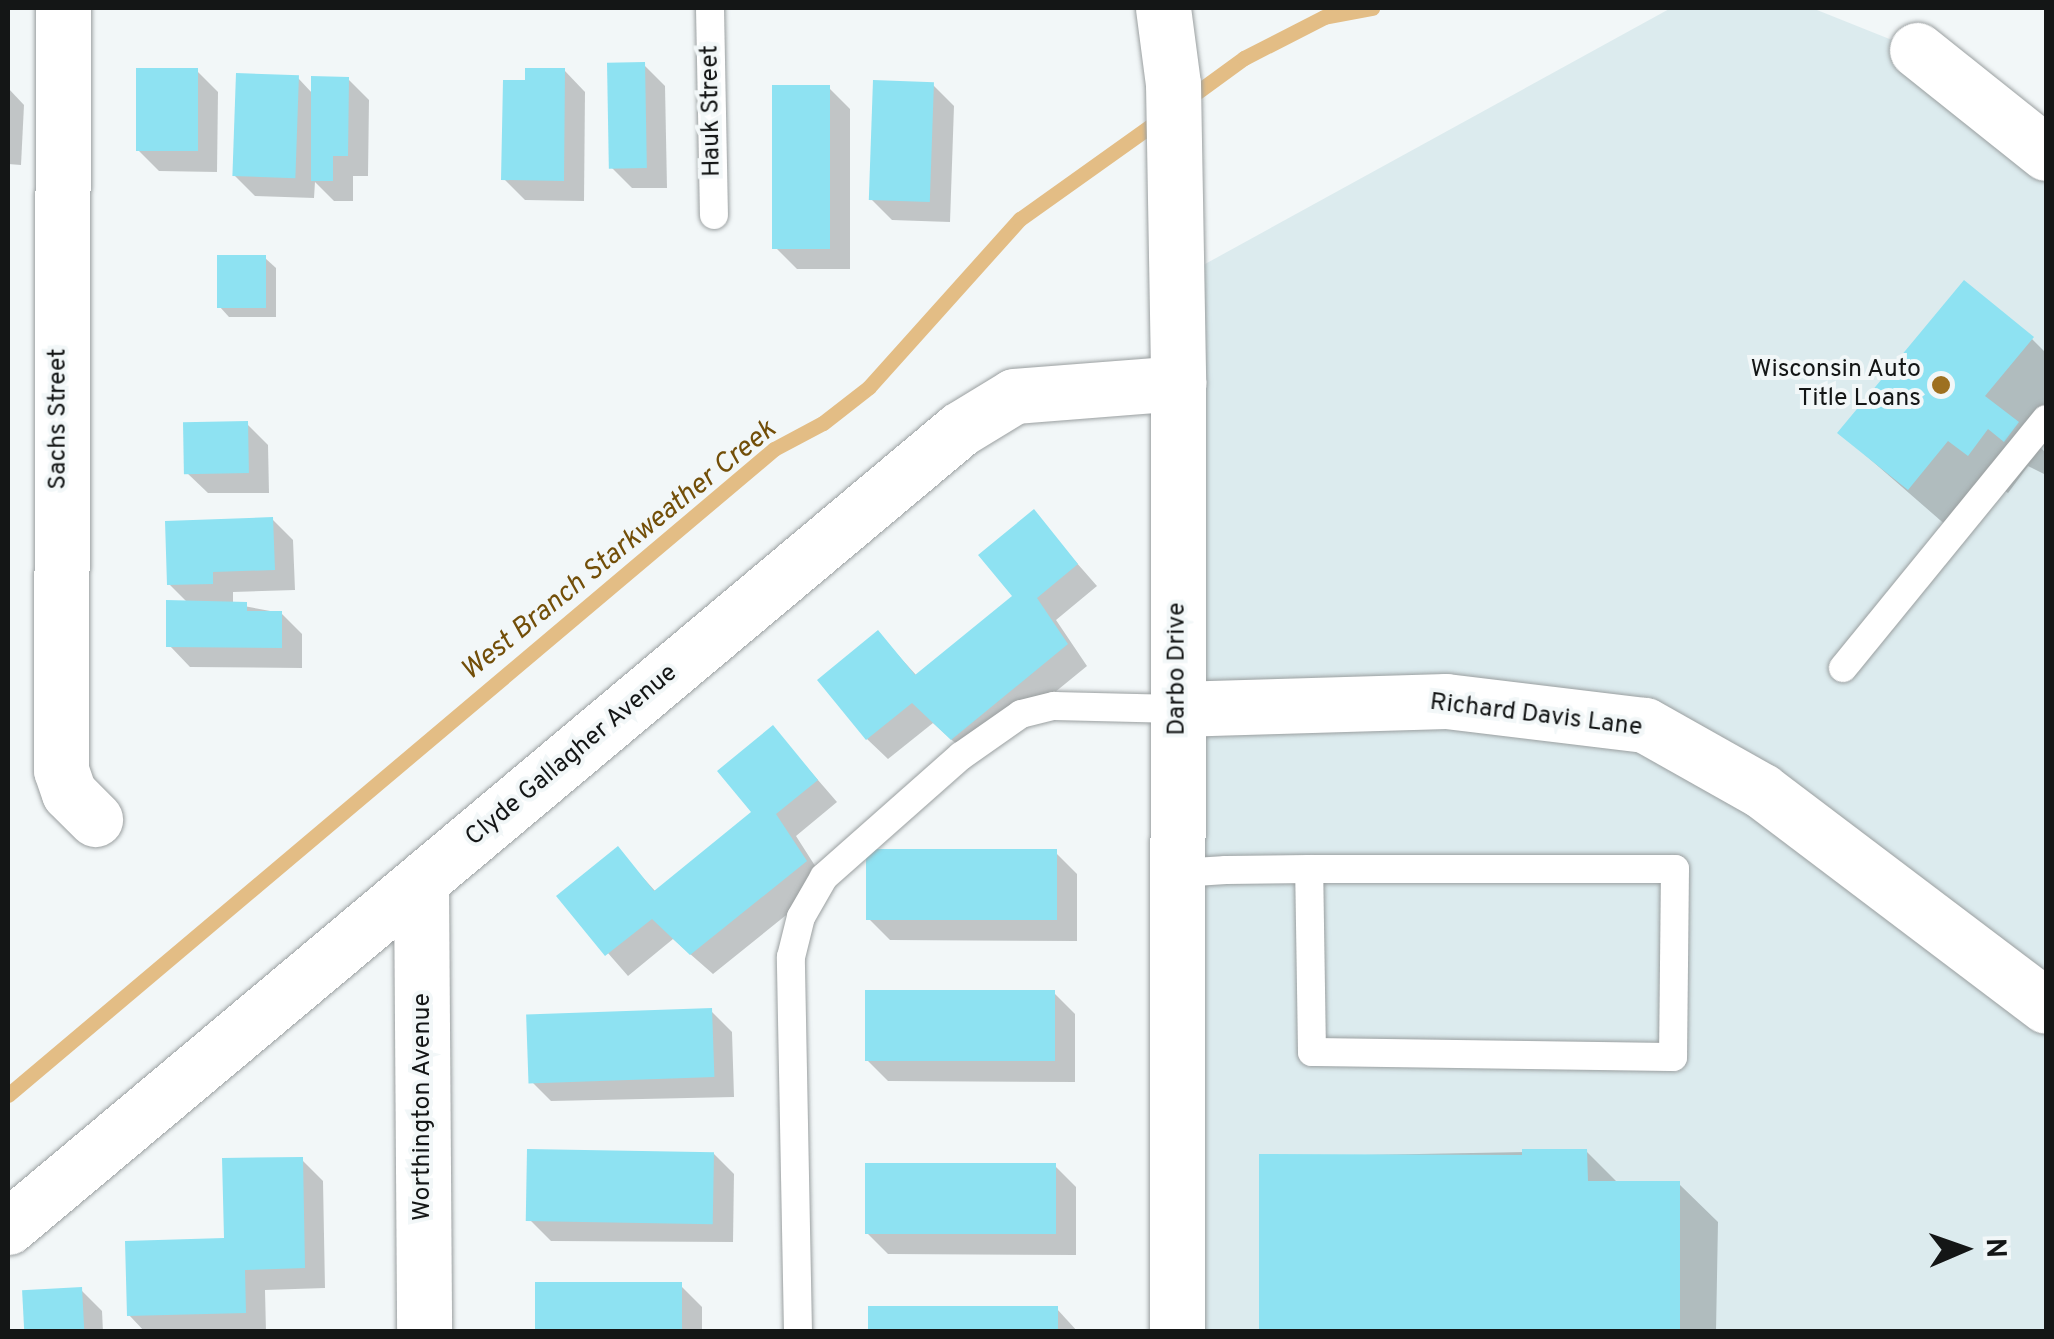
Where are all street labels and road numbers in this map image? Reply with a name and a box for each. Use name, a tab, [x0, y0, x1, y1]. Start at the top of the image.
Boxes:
street label: Hauk Street	[696, 45, 728, 177]
street label: Sachs Street	[44, 348, 74, 490]
street label: Darbo Drive	[1163, 602, 1193, 736]
street label: Clyde Gallagher Avenue	[460, 659, 684, 853]
street label: Richard Davis Lane	[1428, 688, 1644, 744]
street label: Worthington Avenue	[408, 993, 438, 1221]

